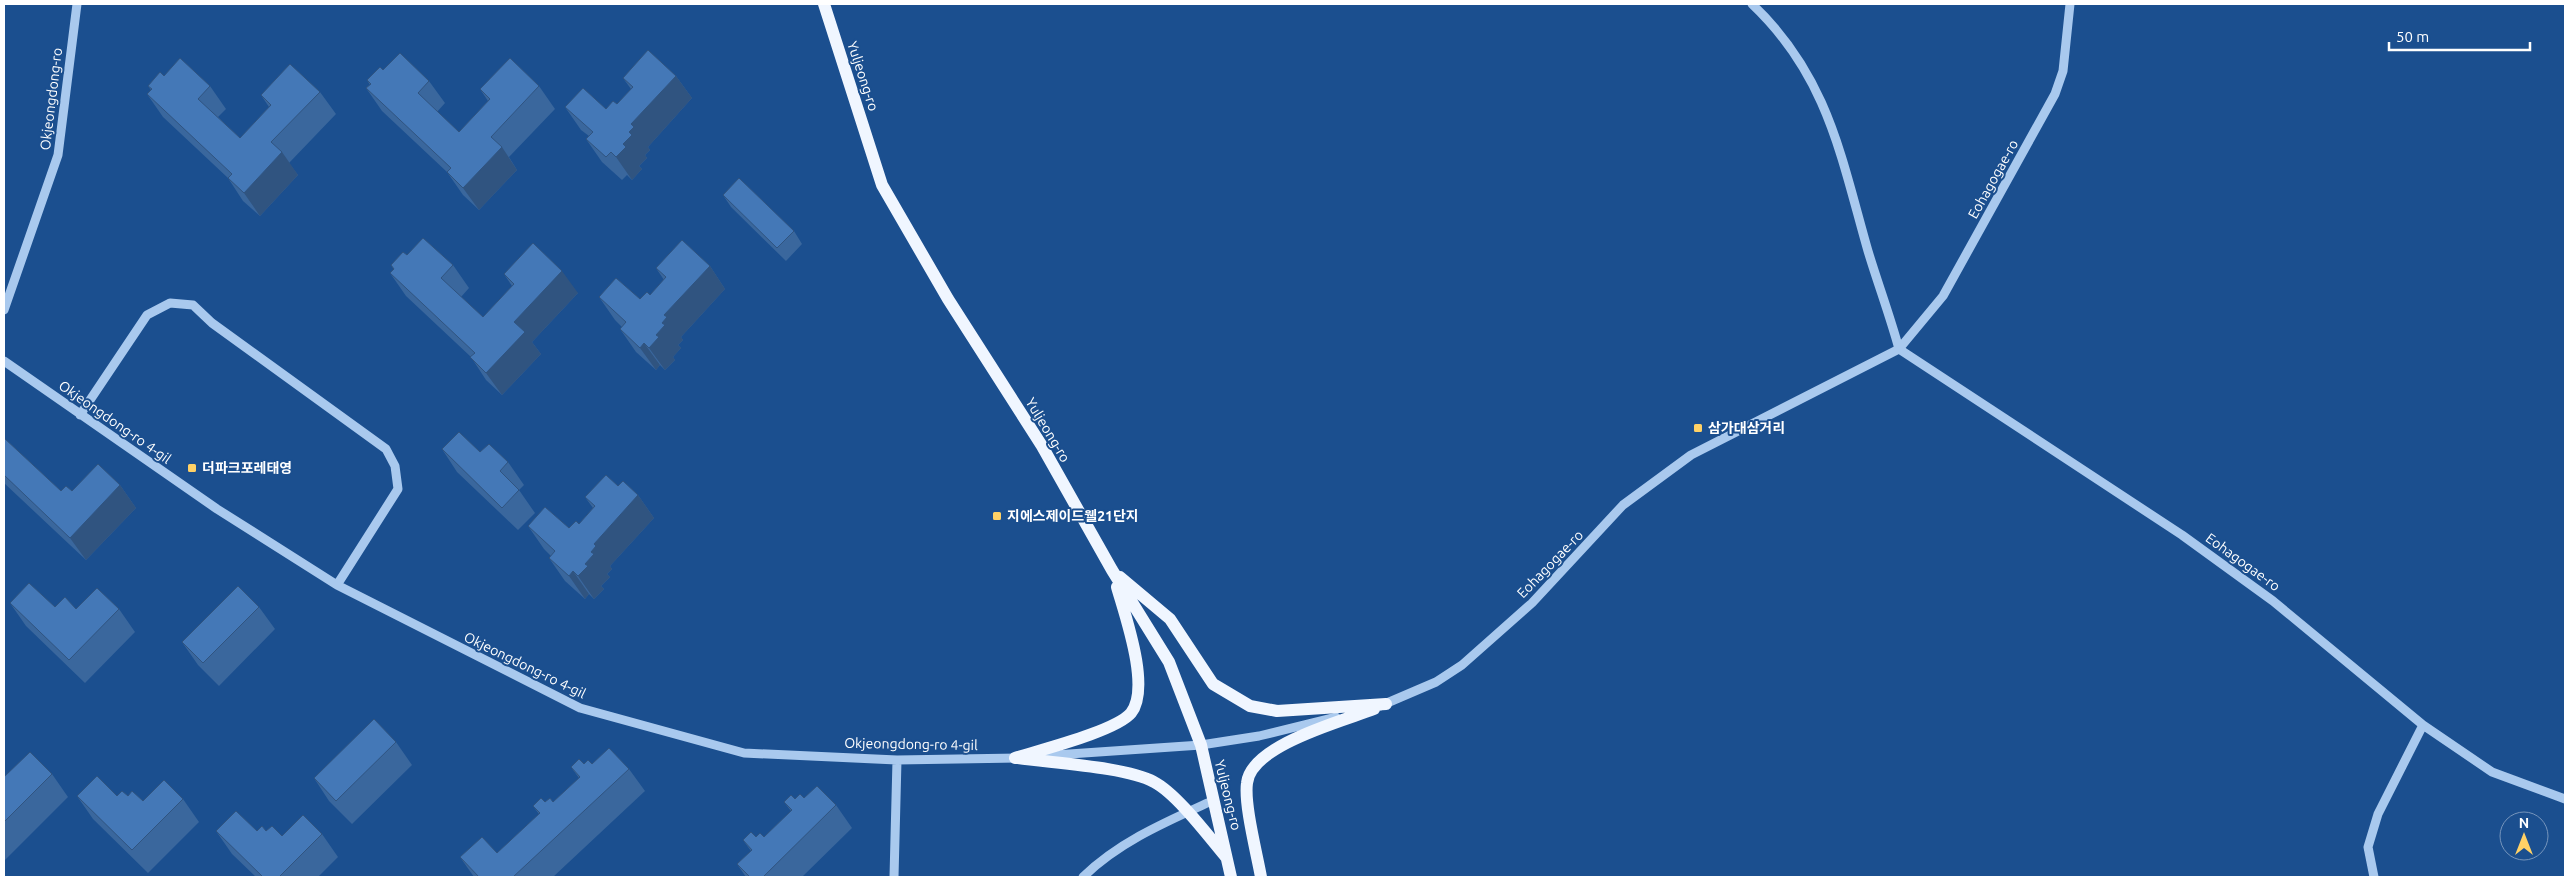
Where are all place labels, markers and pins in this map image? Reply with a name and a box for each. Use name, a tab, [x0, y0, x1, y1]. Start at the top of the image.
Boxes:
place label: 삼가대삼거리	[1708, 420, 1785, 436]
marker: 삼가대삼거리	[1692, 422, 1704, 434]
place label: 더파크포레태영	[202, 460, 292, 476]
marker: 더파크포레태영	[186, 462, 198, 474]
place label: 지에스제이드웰21단지	[1007, 508, 1139, 524]
marker: 지에스제이드웰21단지	[991, 510, 1003, 522]

